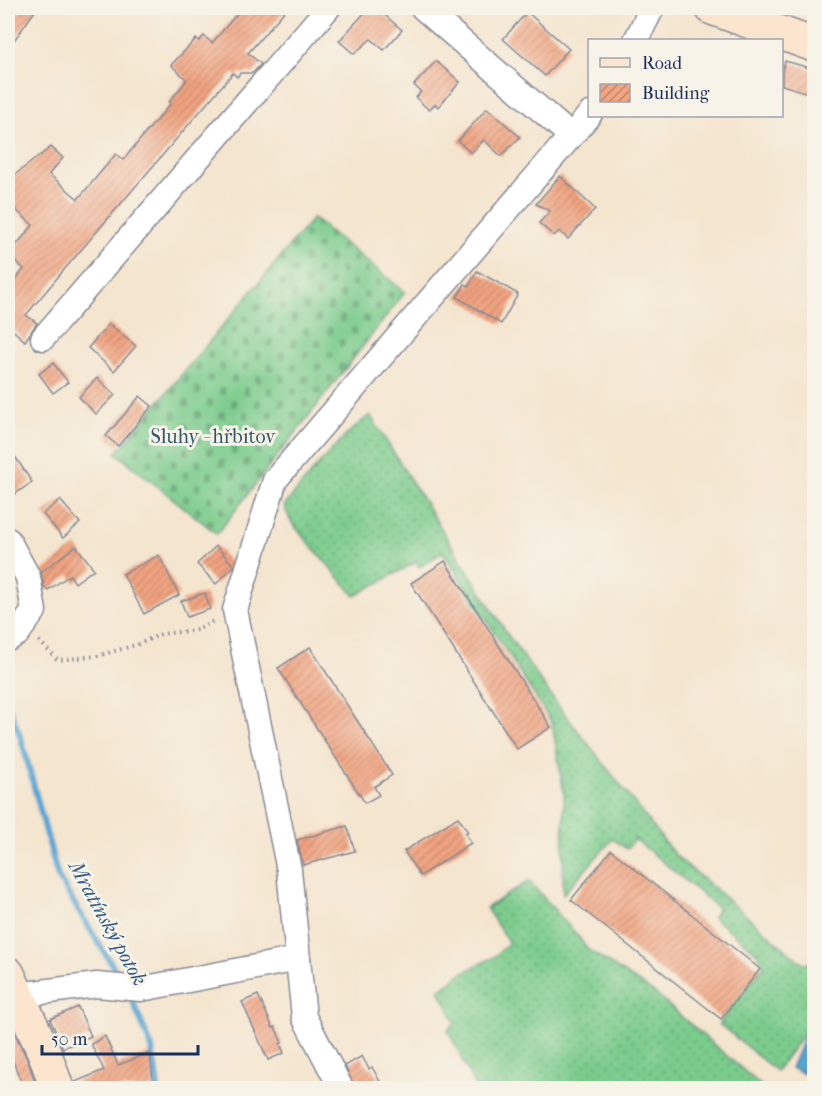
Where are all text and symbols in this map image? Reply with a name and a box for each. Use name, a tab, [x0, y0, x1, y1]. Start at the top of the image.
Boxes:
legend	[588, 39, 783, 117]
text: Road	[642, 53, 682, 74]
text: Building	[642, 83, 710, 104]
park label: Sluhy - hřbitov	[151, 425, 276, 448]
water label: Mratínský potok	[63, 855, 152, 990]
scale bar	[42, 1018, 198, 1056]
text: 50 m	[51, 1029, 88, 1050]

